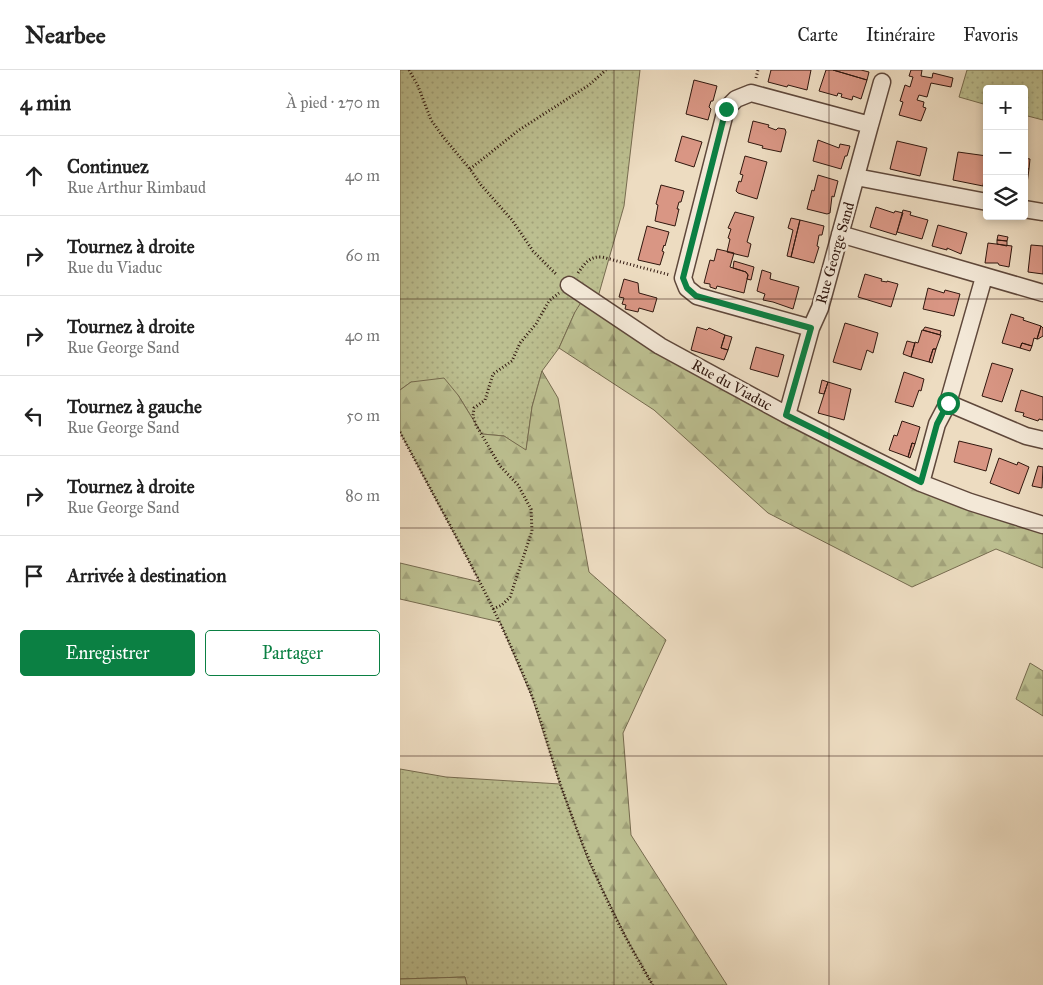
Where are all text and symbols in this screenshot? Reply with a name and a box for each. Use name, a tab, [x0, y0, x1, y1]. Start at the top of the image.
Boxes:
text: Nearbee	[25, 20, 106, 50]
text: Carte	[798, 24, 838, 46]
text: Itinéraire	[866, 24, 935, 46]
text: Favoris	[963, 24, 1018, 46]
map controls	[983, 85, 1028, 220]
button: +	[983, 85, 1028, 130]
text: 4 min	[20, 90, 71, 116]
text: À pied · 270 m	[286, 93, 380, 112]
route end	[715, 98, 738, 121]
button: −	[983, 130, 1028, 175]
text: Continuez	[67, 155, 149, 178]
icon: ahead	[20, 162, 48, 190]
text: 40 m	[345, 166, 380, 185]
button: layers	[983, 175, 1028, 220]
text: Rue Arthur Rimbaud	[67, 178, 206, 197]
street label: Rue George Sand	[812, 199, 858, 306]
text: Tournez à droite	[67, 235, 195, 258]
icon: right	[20, 242, 48, 270]
text: 60 m	[346, 246, 380, 265]
text: Rue du Viaduc	[67, 258, 162, 277]
text: Tournez à droite	[67, 315, 195, 338]
icon: right	[20, 322, 48, 350]
text: 40 m	[345, 326, 380, 345]
text: Rue George Sand	[67, 338, 179, 357]
street label: Rue du Viaduc	[689, 355, 775, 415]
route start	[937, 392, 960, 415]
text: Tournez à gauche	[67, 395, 202, 418]
icon: left	[20, 402, 48, 430]
text: 50 m	[346, 406, 380, 425]
text: Rue George Sand	[67, 418, 179, 437]
text: Tournez à droite	[67, 475, 195, 498]
icon: right	[20, 482, 48, 510]
text: 80 m	[345, 486, 380, 505]
text: Rue George Sand	[67, 498, 179, 517]
icon: arrive	[20, 562, 48, 590]
text: Arrivée à destination	[67, 564, 226, 587]
button: Enregistrer	[20, 630, 195, 676]
button: Partager	[205, 630, 380, 676]

